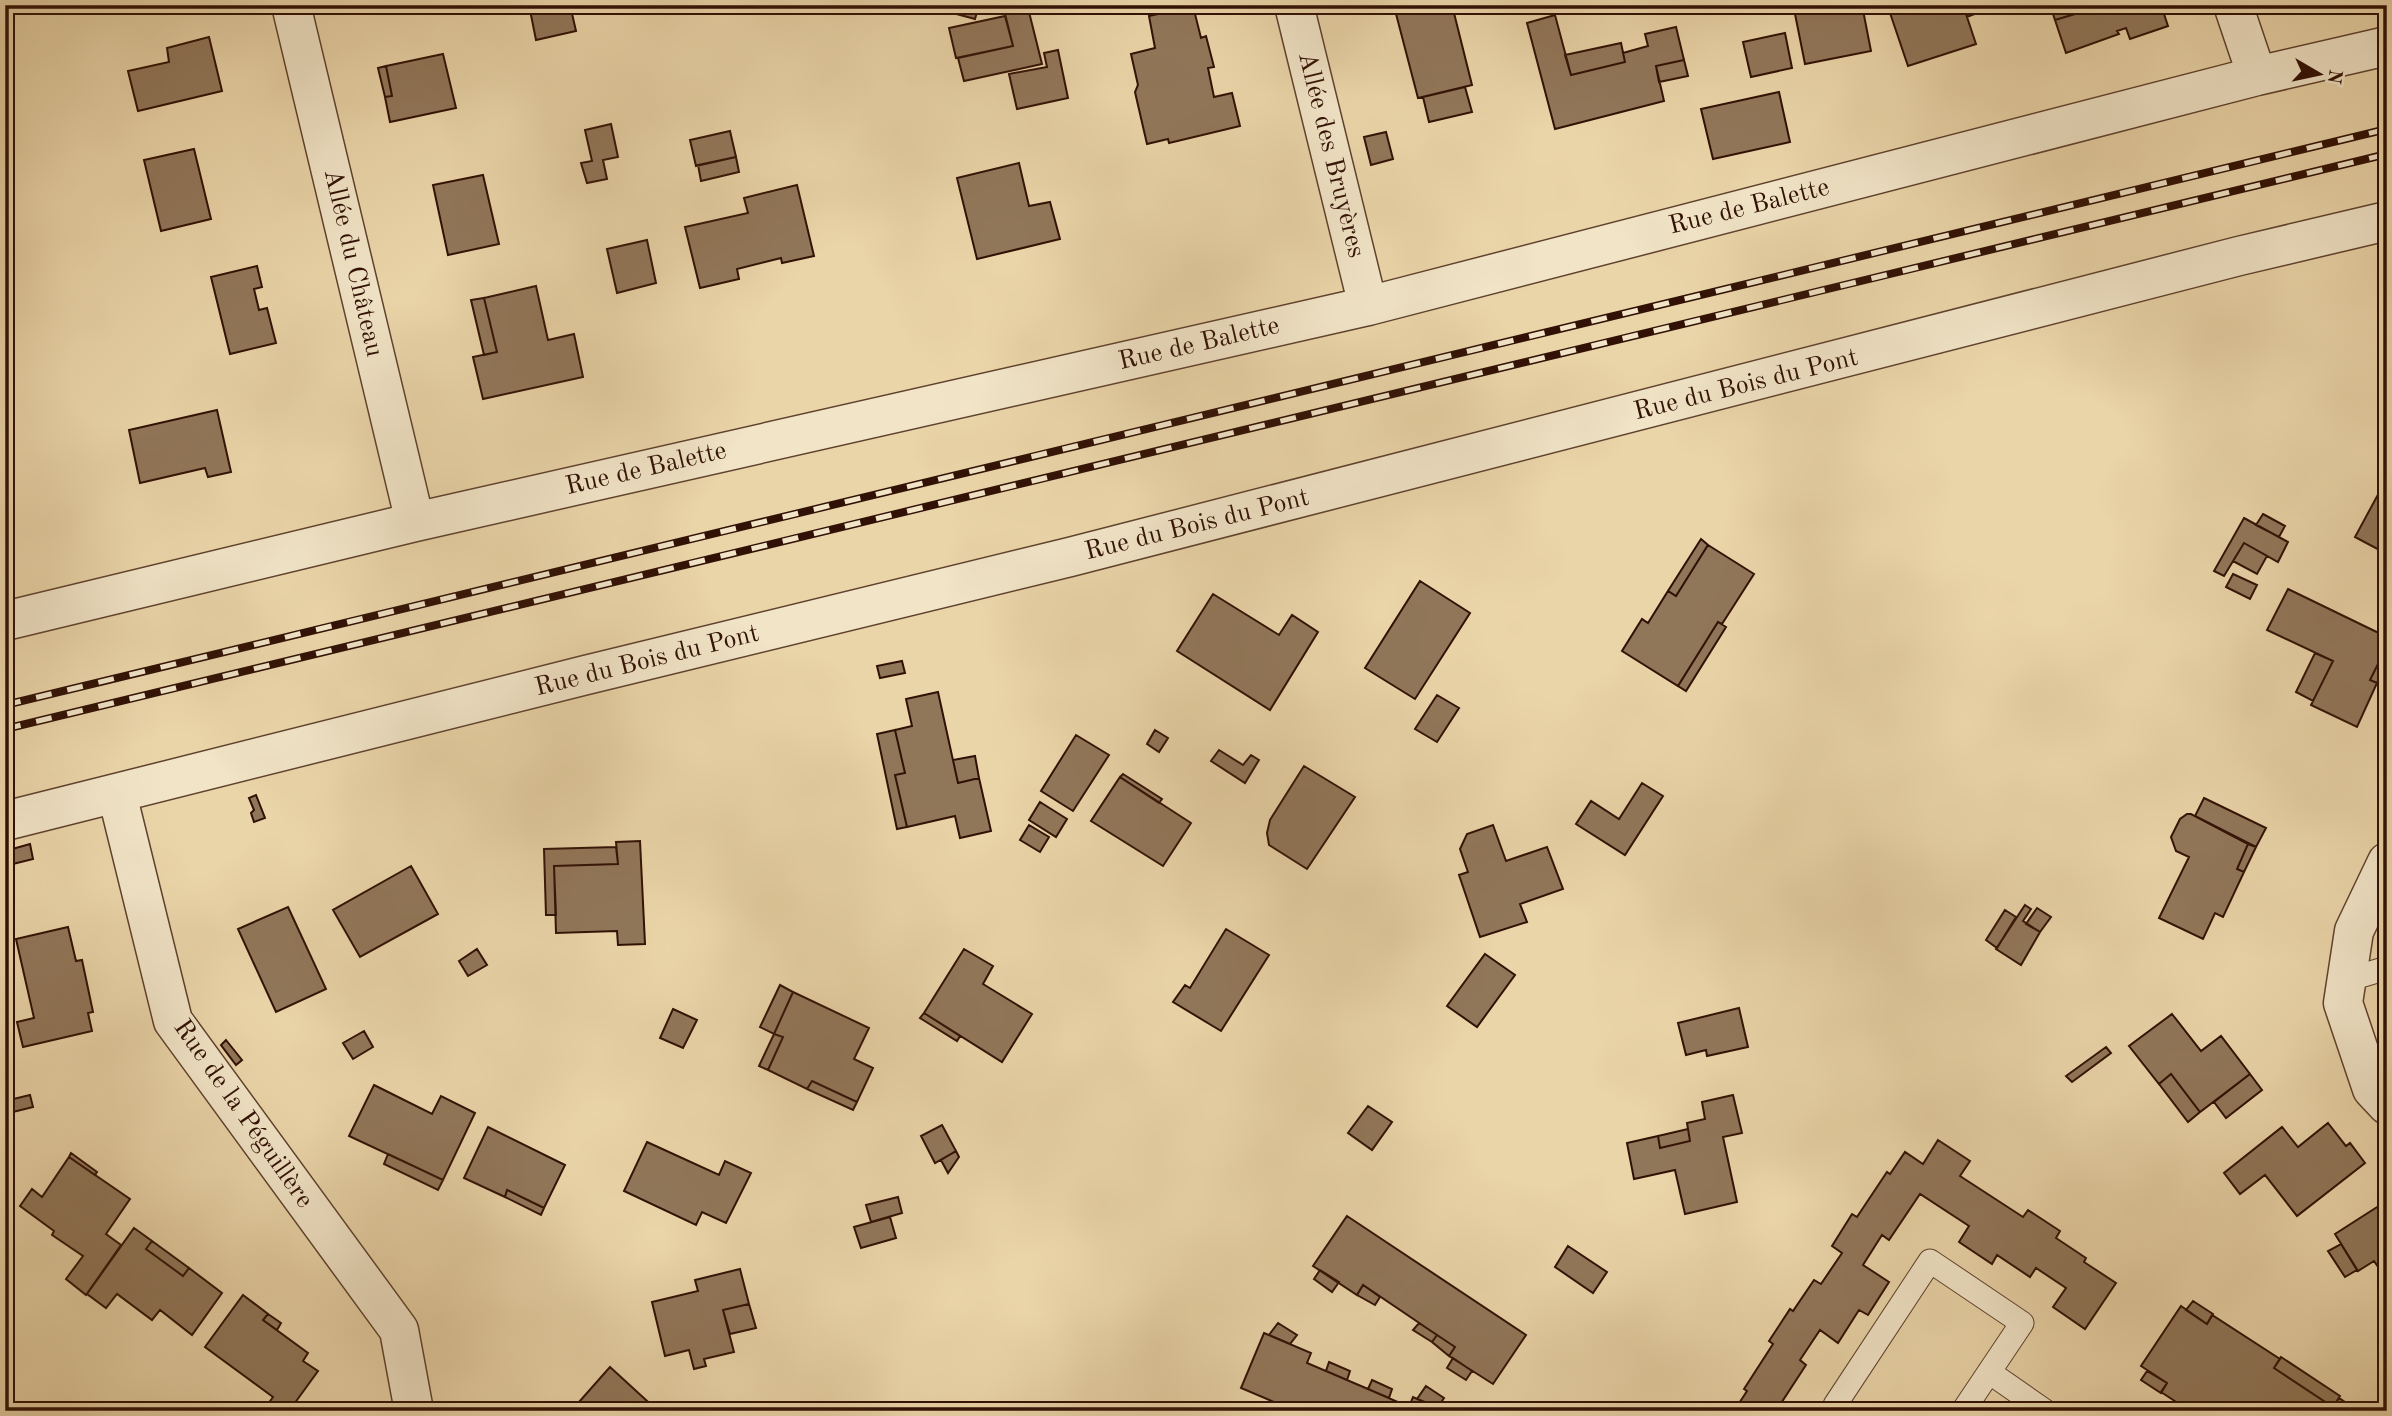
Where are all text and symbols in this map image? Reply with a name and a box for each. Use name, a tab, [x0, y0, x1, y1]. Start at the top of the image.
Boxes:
north arrow	[2284, 38, 2354, 108]
street label: Allée des Bruyères	[1293, 50, 1369, 260]
text: N	[2323, 68, 2344, 85]
street label: Allée du Château	[319, 167, 387, 360]
street label: Rue de Balette	[1666, 174, 1832, 240]
street label: Rue de Balette	[1116, 313, 1282, 375]
street label: Rue du Bois du Pont	[1631, 345, 1861, 425]
street label: Rue de Balette	[563, 438, 729, 500]
street label: Rue du Bois du Pont	[1082, 485, 1312, 565]
street label: Rue du Bois du Pont	[532, 621, 762, 701]
street label: Rue de la Péguillère	[168, 1015, 318, 1213]

